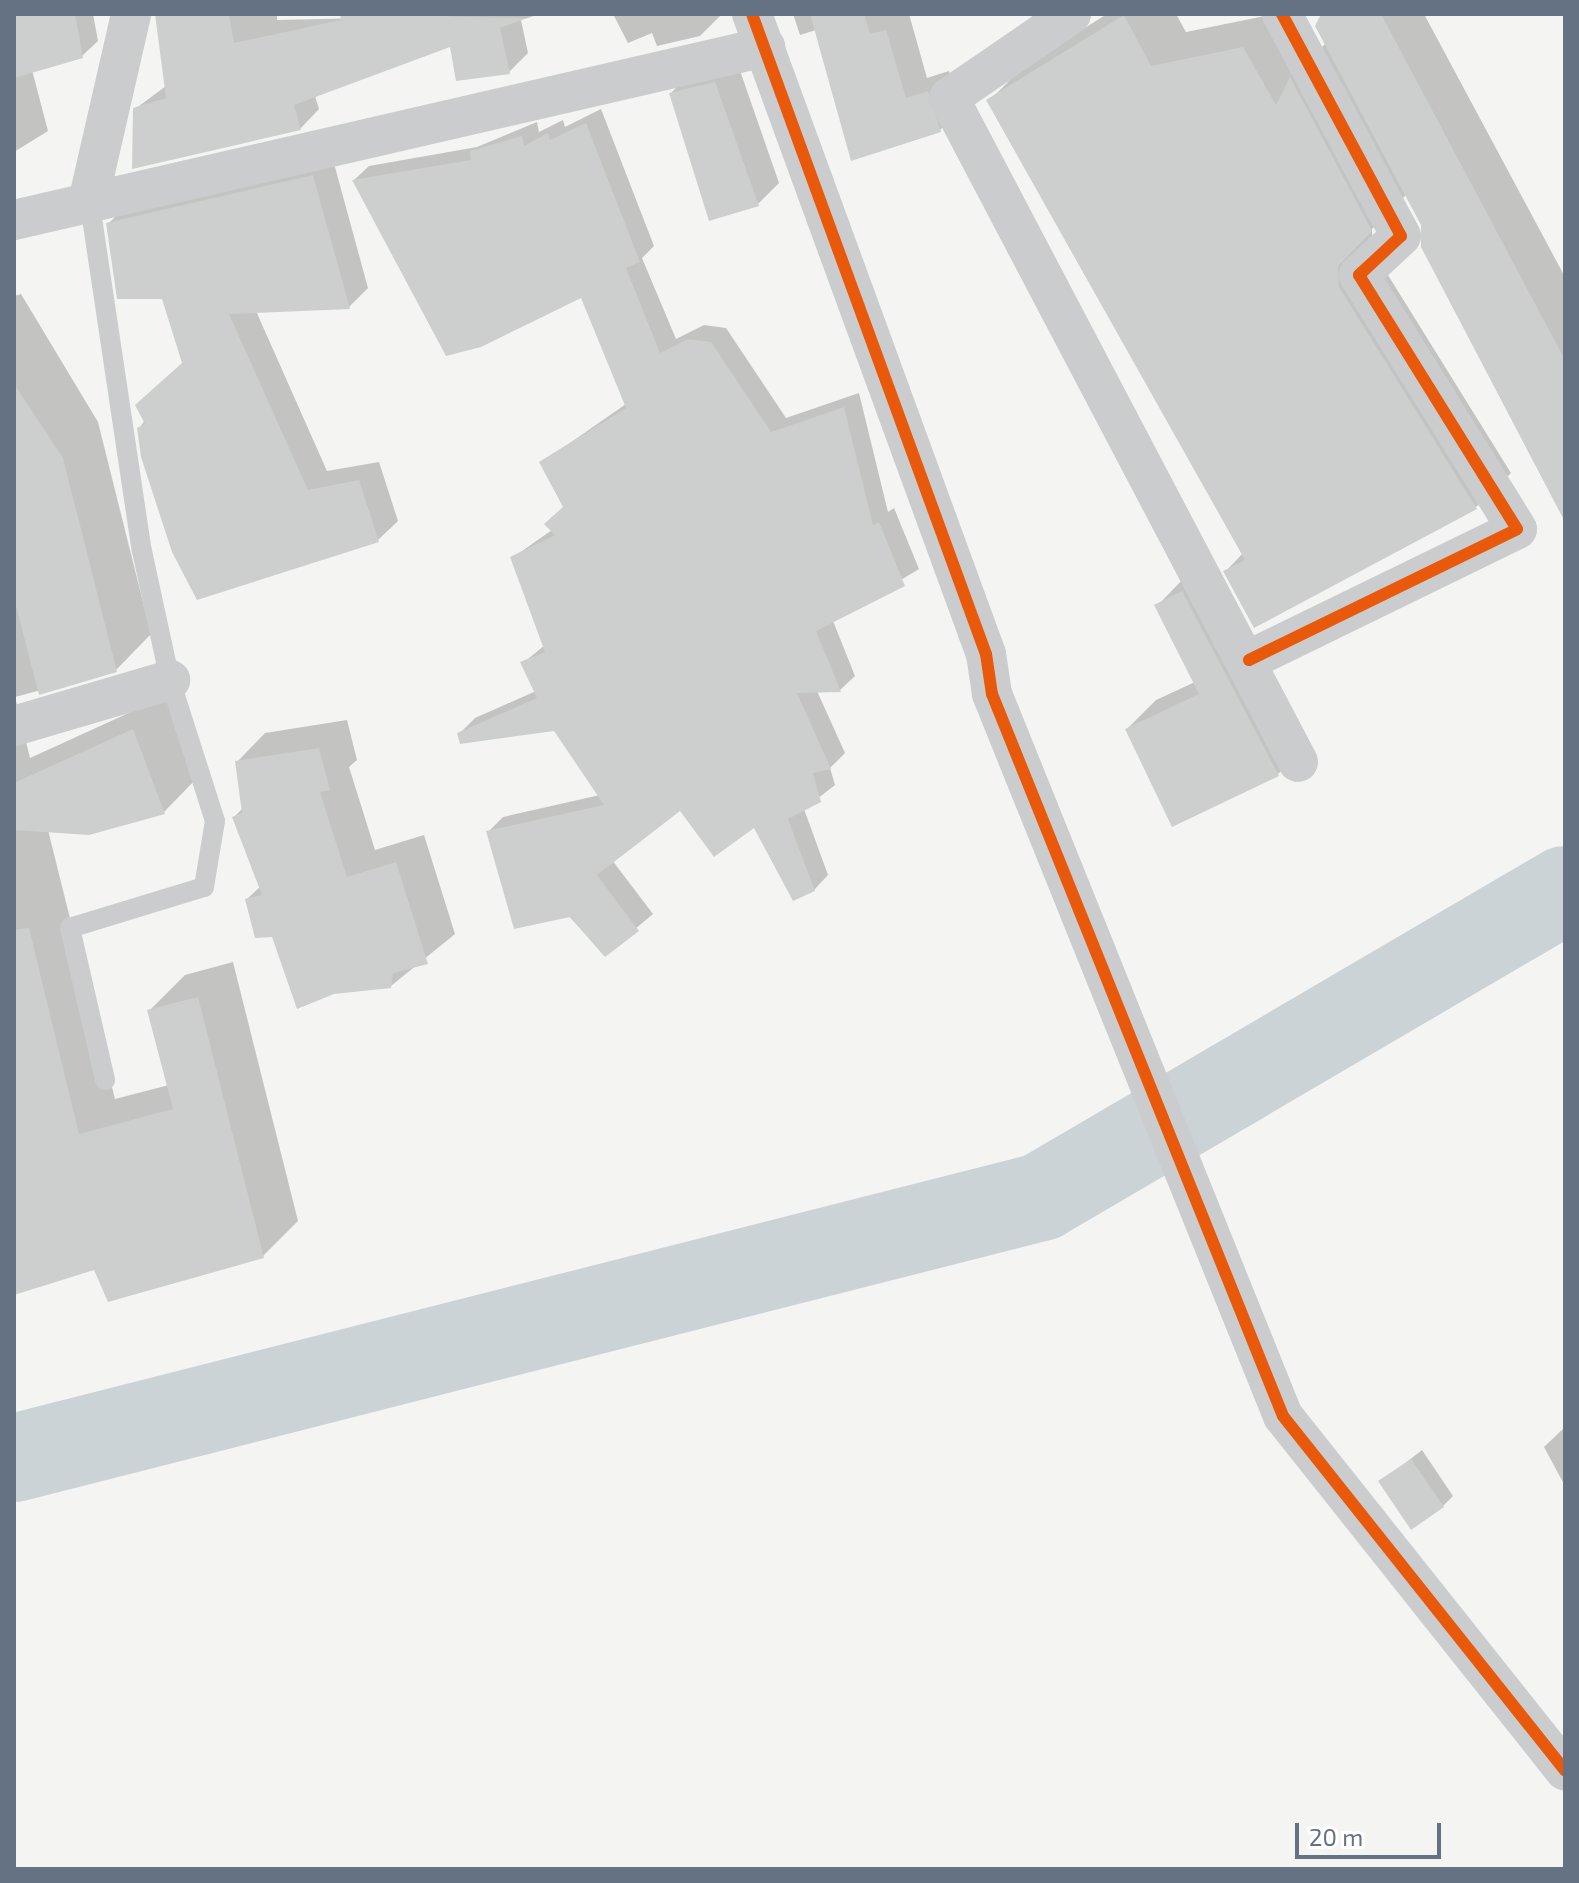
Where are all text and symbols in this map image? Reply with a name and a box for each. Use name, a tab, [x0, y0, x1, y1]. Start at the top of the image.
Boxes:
scale bar	[1299, 1807, 1445, 1857]
text: 20 m	[1309, 1822, 1363, 1851]

